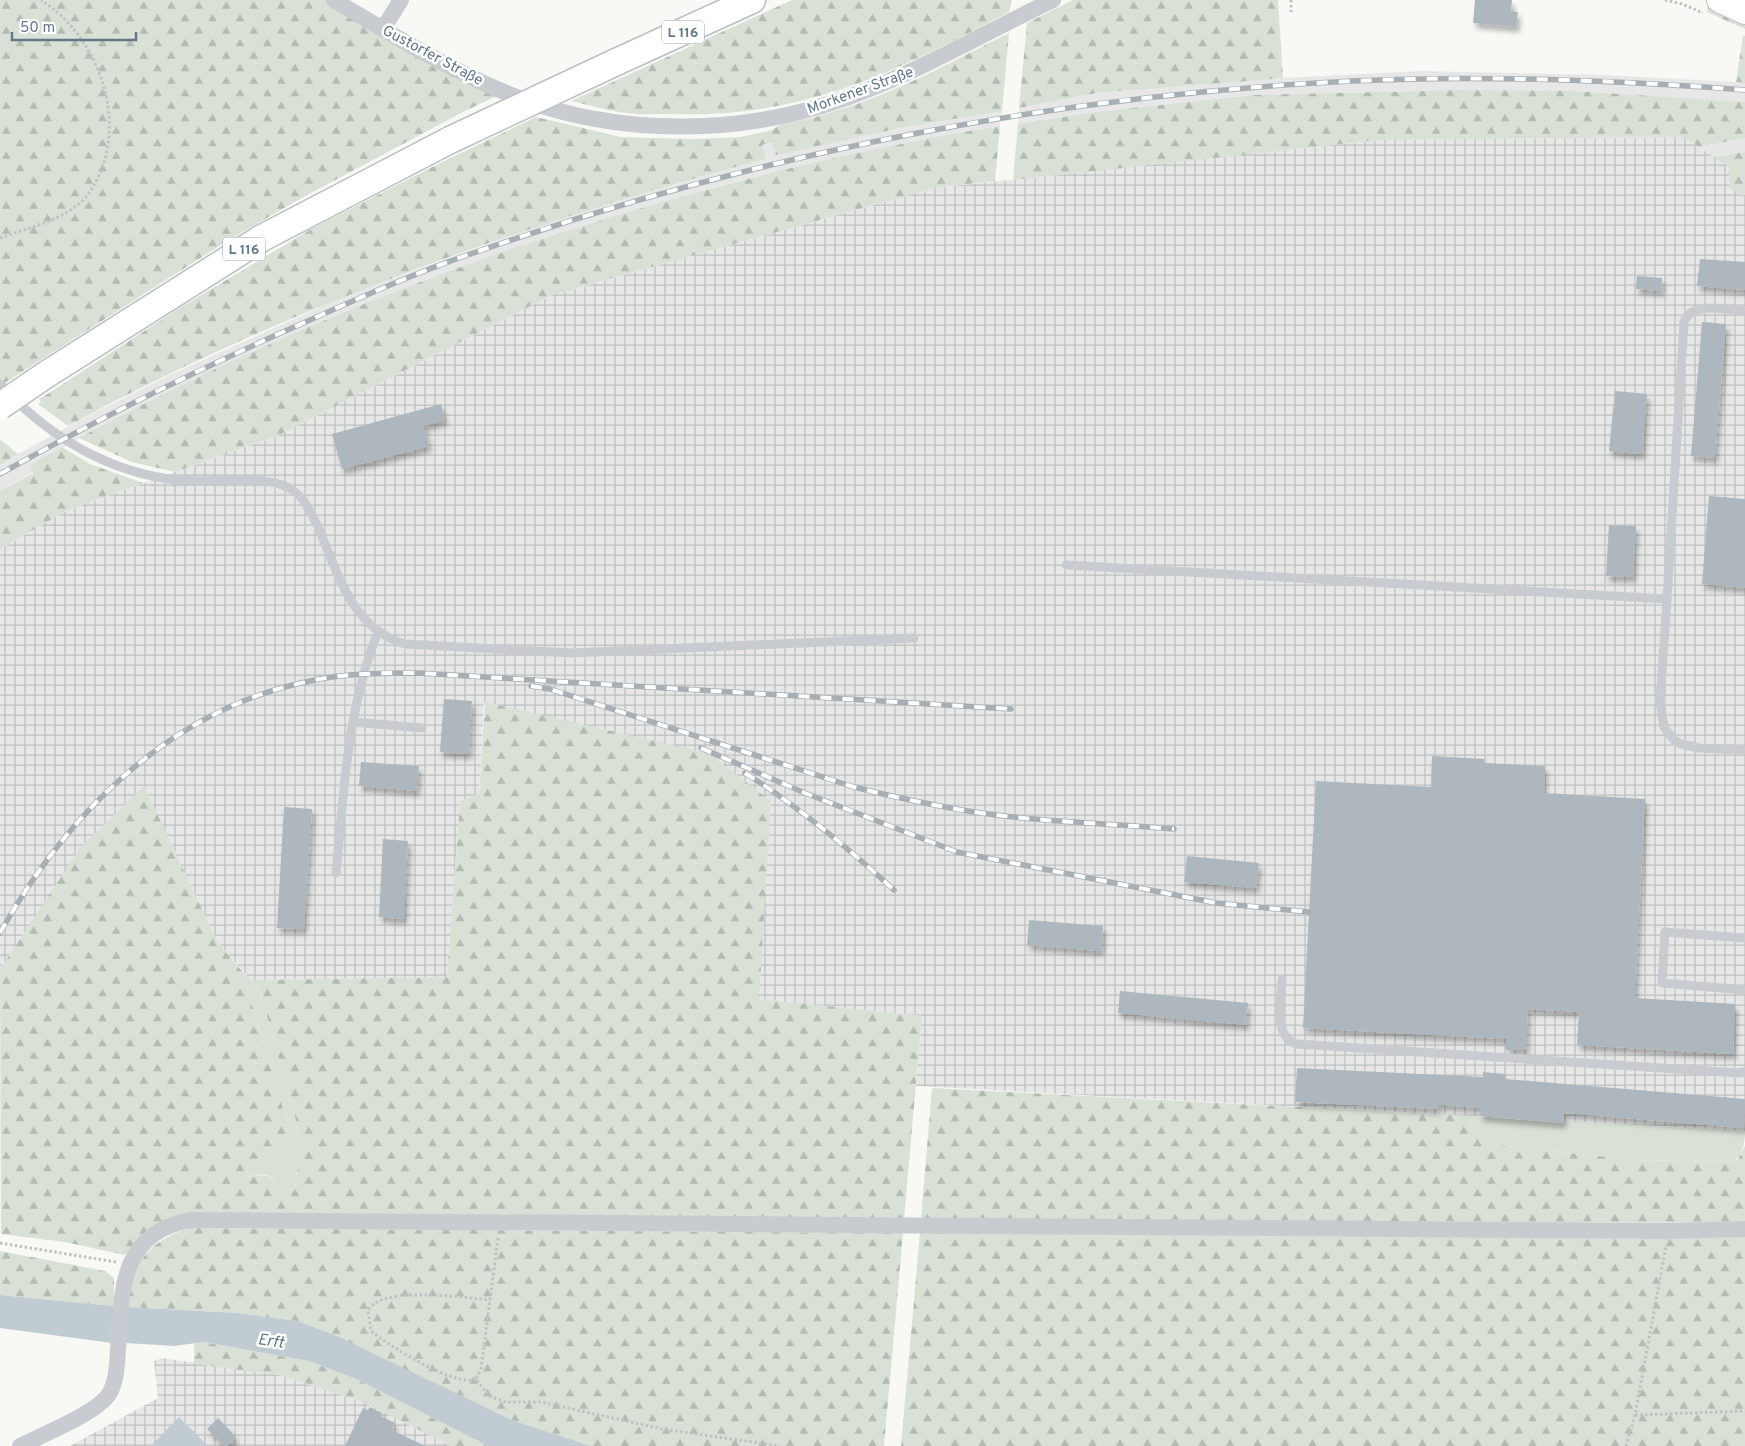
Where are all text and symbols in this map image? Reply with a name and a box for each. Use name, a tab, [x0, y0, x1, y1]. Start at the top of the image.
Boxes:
scale bar	[12, 10, 136, 42]
text: 50 m	[20, 19, 55, 38]
road number: L 116	[662, 21, 704, 44]
street label: Gustorfer Straße	[379, 22, 486, 91]
street label: Morkener Straße	[805, 63, 916, 119]
road number: L 116	[223, 238, 265, 260]
water label: Erft	[256, 1330, 286, 1354]

